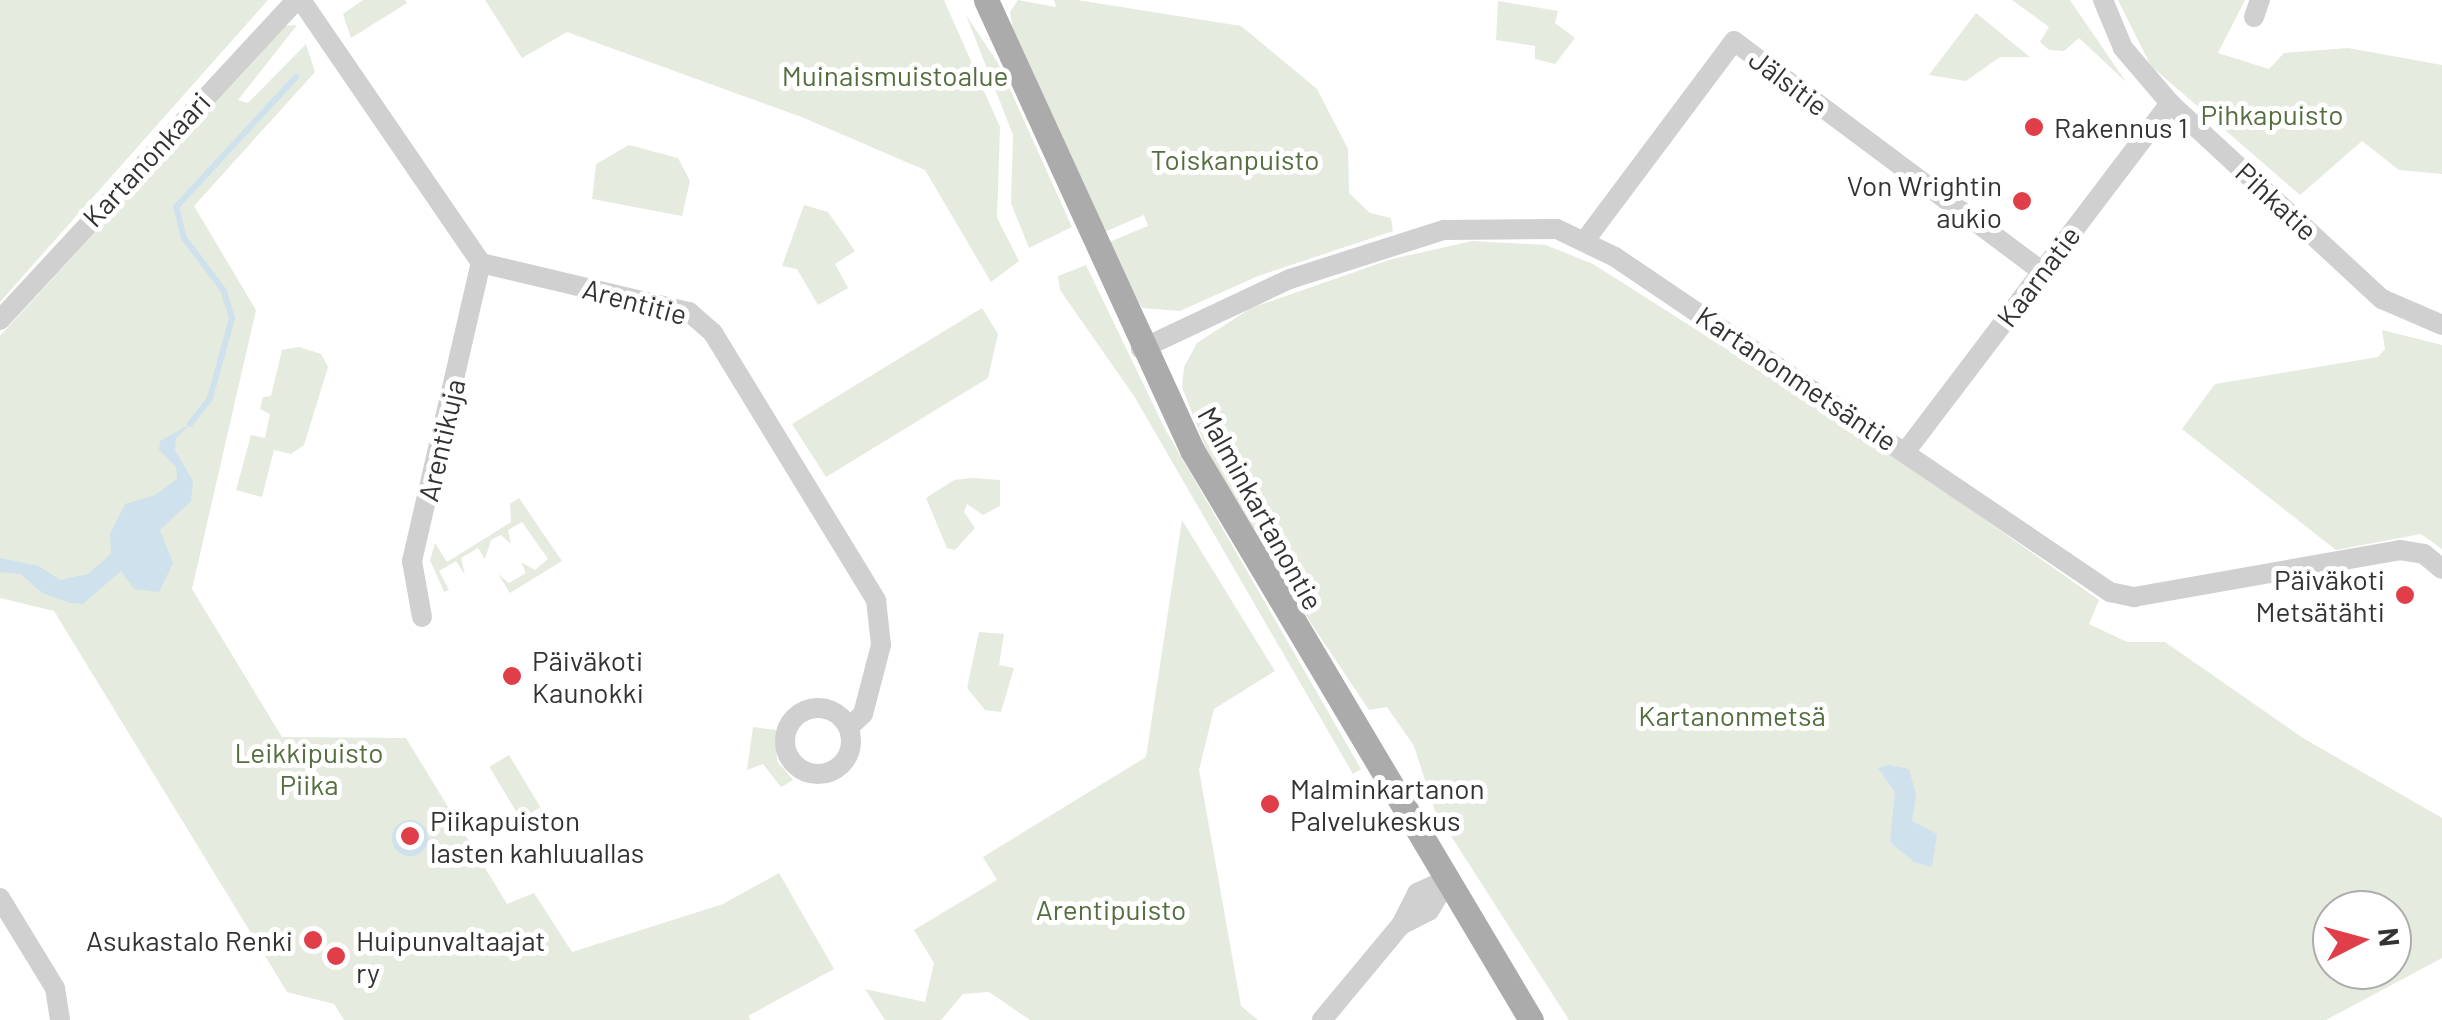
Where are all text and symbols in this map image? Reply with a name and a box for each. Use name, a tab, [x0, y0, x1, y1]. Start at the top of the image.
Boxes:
street label: Jälsitie	[1743, 42, 1835, 122]
park label: Muinaismuistoalue	[782, 58, 1008, 92]
street label: Kartanonkaari	[75, 85, 217, 233]
park label: Pihkapuisto	[2201, 97, 2343, 131]
place label: Rakennus 1	[2054, 110, 2188, 144]
marker: Rakennus 1	[2023, 116, 2045, 138]
park label: Toiskanpuisto	[1150, 142, 1320, 176]
street label: Pihkatie	[2229, 155, 2325, 247]
place label: Von Wrightin aukio	[1847, 168, 2002, 234]
marker: Von Wrightin aukio	[2011, 190, 2033, 212]
street label: Kaarnatie	[1989, 219, 2087, 333]
street label: Arentitie	[579, 271, 691, 331]
street label: Kartanonmetsäntie	[1690, 298, 1904, 458]
street label: Arentikuja	[411, 376, 471, 504]
street label: Malminkartanontie	[1191, 401, 1331, 615]
place label: Päiväkoti Metsätähti	[2255, 562, 2385, 628]
marker: Päiväkoti Metsätähti	[2394, 584, 2416, 606]
place label: Päiväkoti Kaunokki	[532, 643, 644, 709]
marker: Päiväkoti Kaunokki	[501, 665, 523, 687]
park label: Kartanonmetsä	[1638, 698, 1826, 732]
park label: Leikkipuisto Piika	[234, 735, 384, 801]
place label: Malminkartanon Palvelukeskus	[1290, 771, 1485, 837]
marker: Malminkartanon Palvelukeskus	[1259, 793, 1281, 815]
place label: Piikapuiston lasten kahluuallas	[430, 803, 644, 869]
marker: Piikapuiston lasten kahluuallas	[399, 825, 421, 847]
north arrow	[2312, 890, 2412, 990]
park label: Arentipuisto	[1036, 892, 1186, 926]
place label: Asukastalo Renki	[86, 923, 293, 957]
place label: Huipunvaltaajat ry	[356, 923, 546, 989]
text: N	[2372, 926, 2408, 948]
marker: Asukastalo Renki	[302, 929, 324, 951]
marker: Huipunvaltaajat ry	[325, 945, 347, 967]

